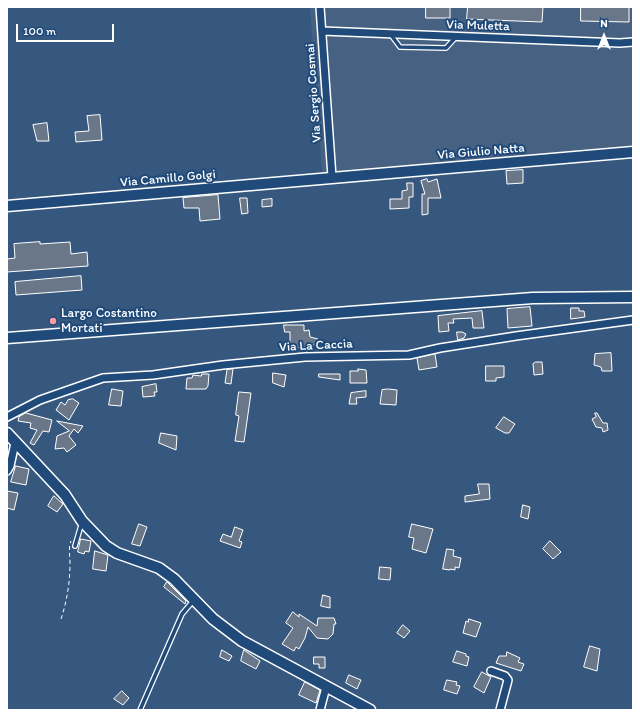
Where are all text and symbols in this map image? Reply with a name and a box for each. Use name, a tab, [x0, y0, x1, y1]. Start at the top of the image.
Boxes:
scale bar	[18, 16, 116, 42]
north arrow	[584, 16, 624, 56]
street label: Via Muletta	[446, 17, 510, 35]
text: N	[600, 17, 608, 30]
text: 100 m	[23, 24, 56, 38]
street label: Via Sergio Cosmai	[303, 43, 325, 143]
street label: Via Giulio Natta	[437, 140, 525, 164]
street label: Via Camillo Golgi	[120, 167, 216, 191]
place label: Largo Costantino Mortati	[61, 306, 157, 337]
marker: Largo Costantino Mortati	[48, 316, 58, 326]
street label: Via La Caccia	[279, 336, 353, 356]

